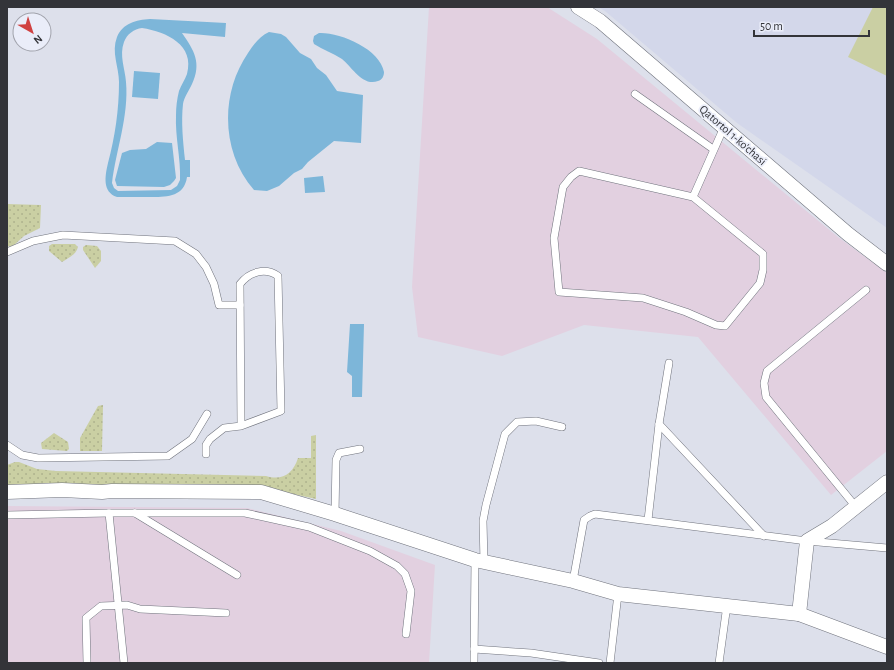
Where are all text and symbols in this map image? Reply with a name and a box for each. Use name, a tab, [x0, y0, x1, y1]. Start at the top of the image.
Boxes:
north arrow	[12, 12, 52, 52]
scale bar	[754, 12, 869, 38]
text: 50 m	[760, 20, 783, 32]
text: N	[32, 33, 44, 46]
street label: Qatortol 1-ko'chasi	[696, 103, 769, 168]

